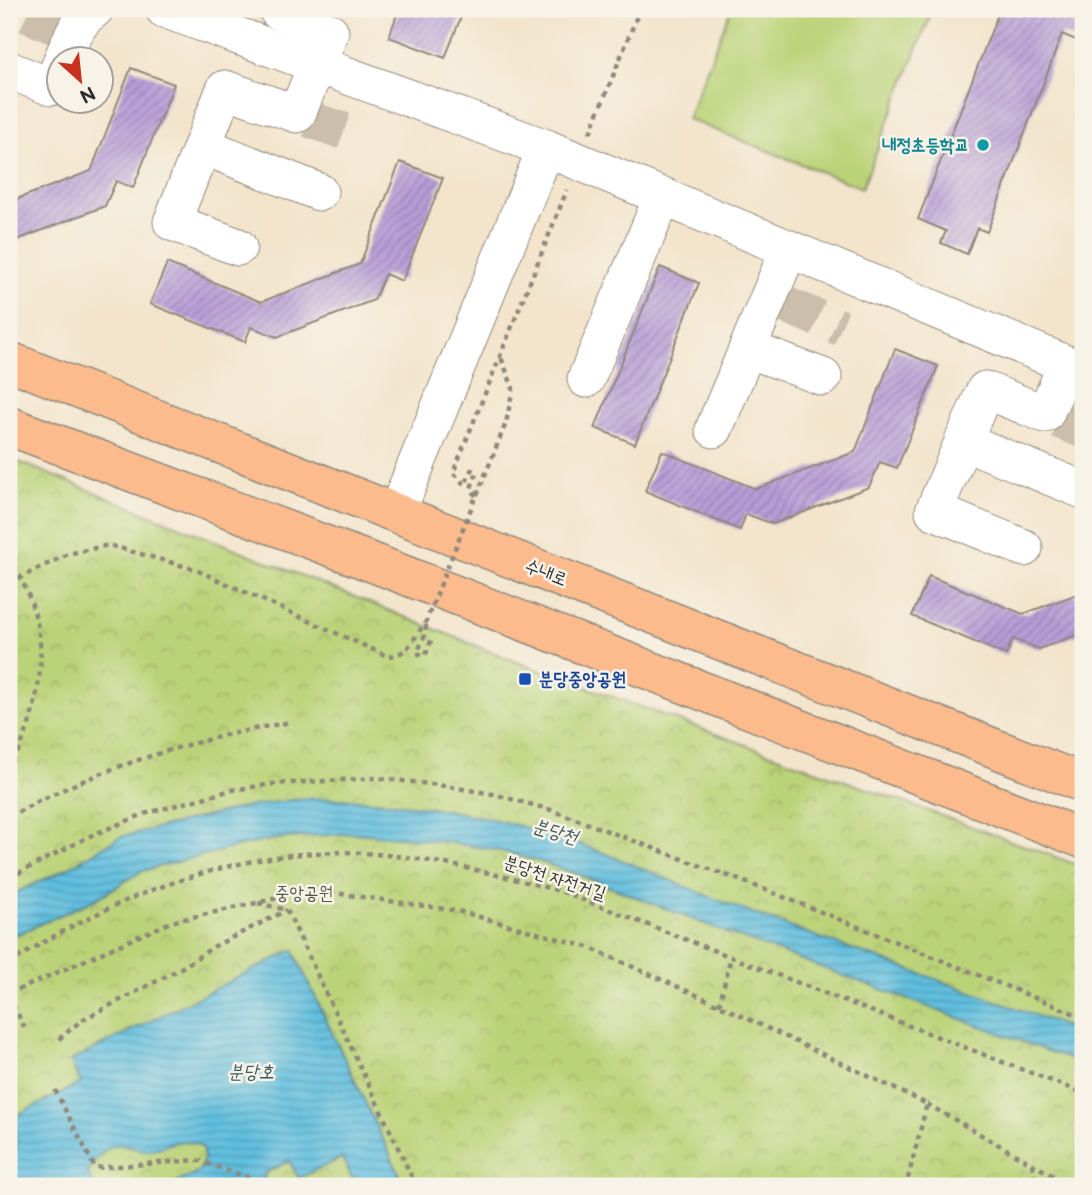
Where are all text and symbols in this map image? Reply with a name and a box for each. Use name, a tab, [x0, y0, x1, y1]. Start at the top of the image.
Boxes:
north arrow	[46, 46, 116, 116]
text: N	[75, 80, 99, 107]
place label: 내정초등학교	[882, 135, 969, 156]
marker: 내정초등학교	[975, 137, 991, 153]
street label: 수내로	[522, 555, 570, 591]
place label: 분당중앙공원	[539, 669, 626, 690]
marker: 분당중앙공원	[517, 671, 533, 687]
water label: 분당천	[530, 815, 582, 850]
street label: 분당천 자전거길	[501, 852, 609, 905]
park label: 중앙공원	[275, 883, 333, 904]
water label: 분당호	[228, 1061, 274, 1084]

